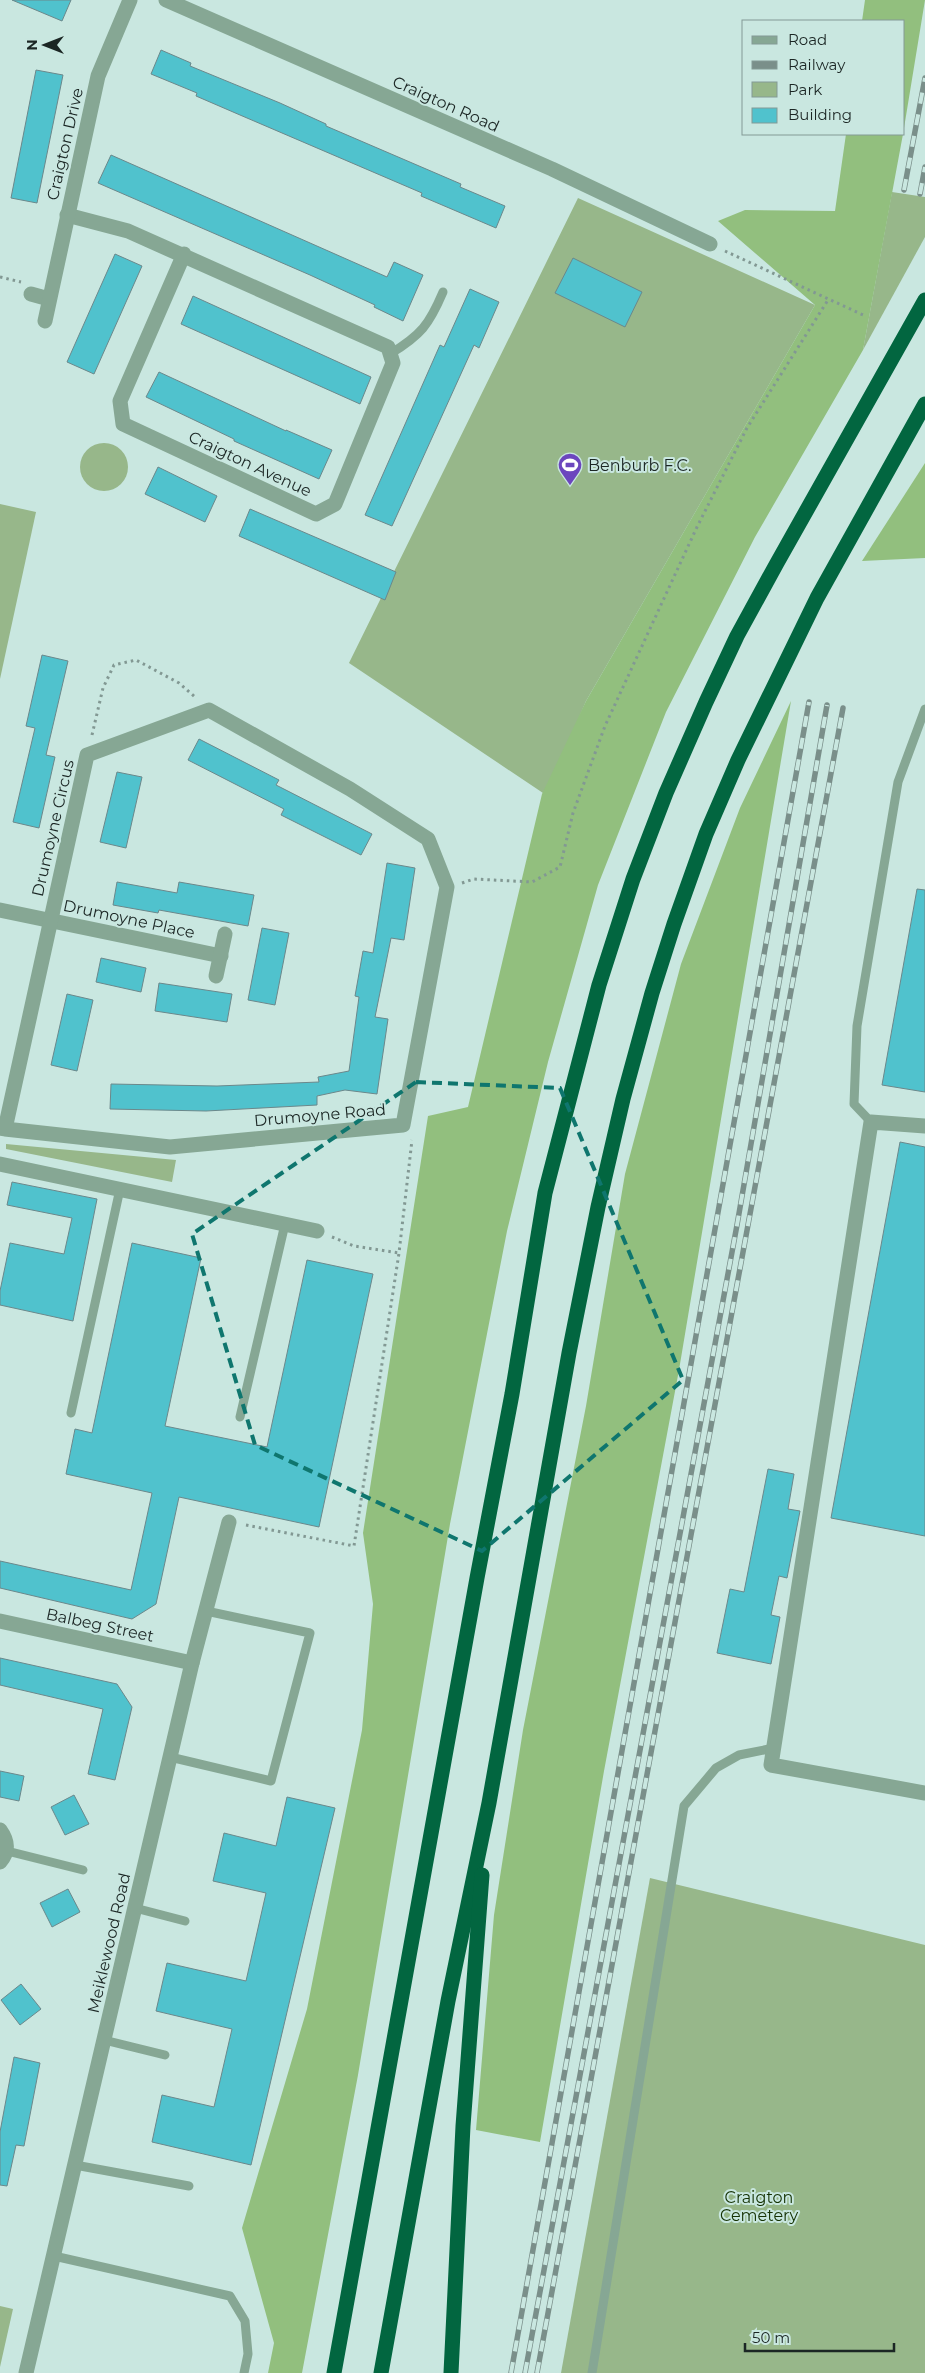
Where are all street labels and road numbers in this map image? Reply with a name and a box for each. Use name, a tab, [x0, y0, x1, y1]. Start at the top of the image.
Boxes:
street label: Craigton Road	[390, 72, 502, 136]
street label: Craigton Drive	[43, 86, 87, 202]
street label: Craigton Avenue	[186, 427, 314, 501]
street label: Drumoyne Circus	[28, 758, 78, 898]
street label: Drumoyne Place	[61, 896, 197, 942]
street label: Drumoyne Road	[253, 1100, 387, 1130]
street label: Balbeg Street	[44, 1604, 156, 1646]
street label: Meiklewood Road	[84, 1871, 134, 2015]

